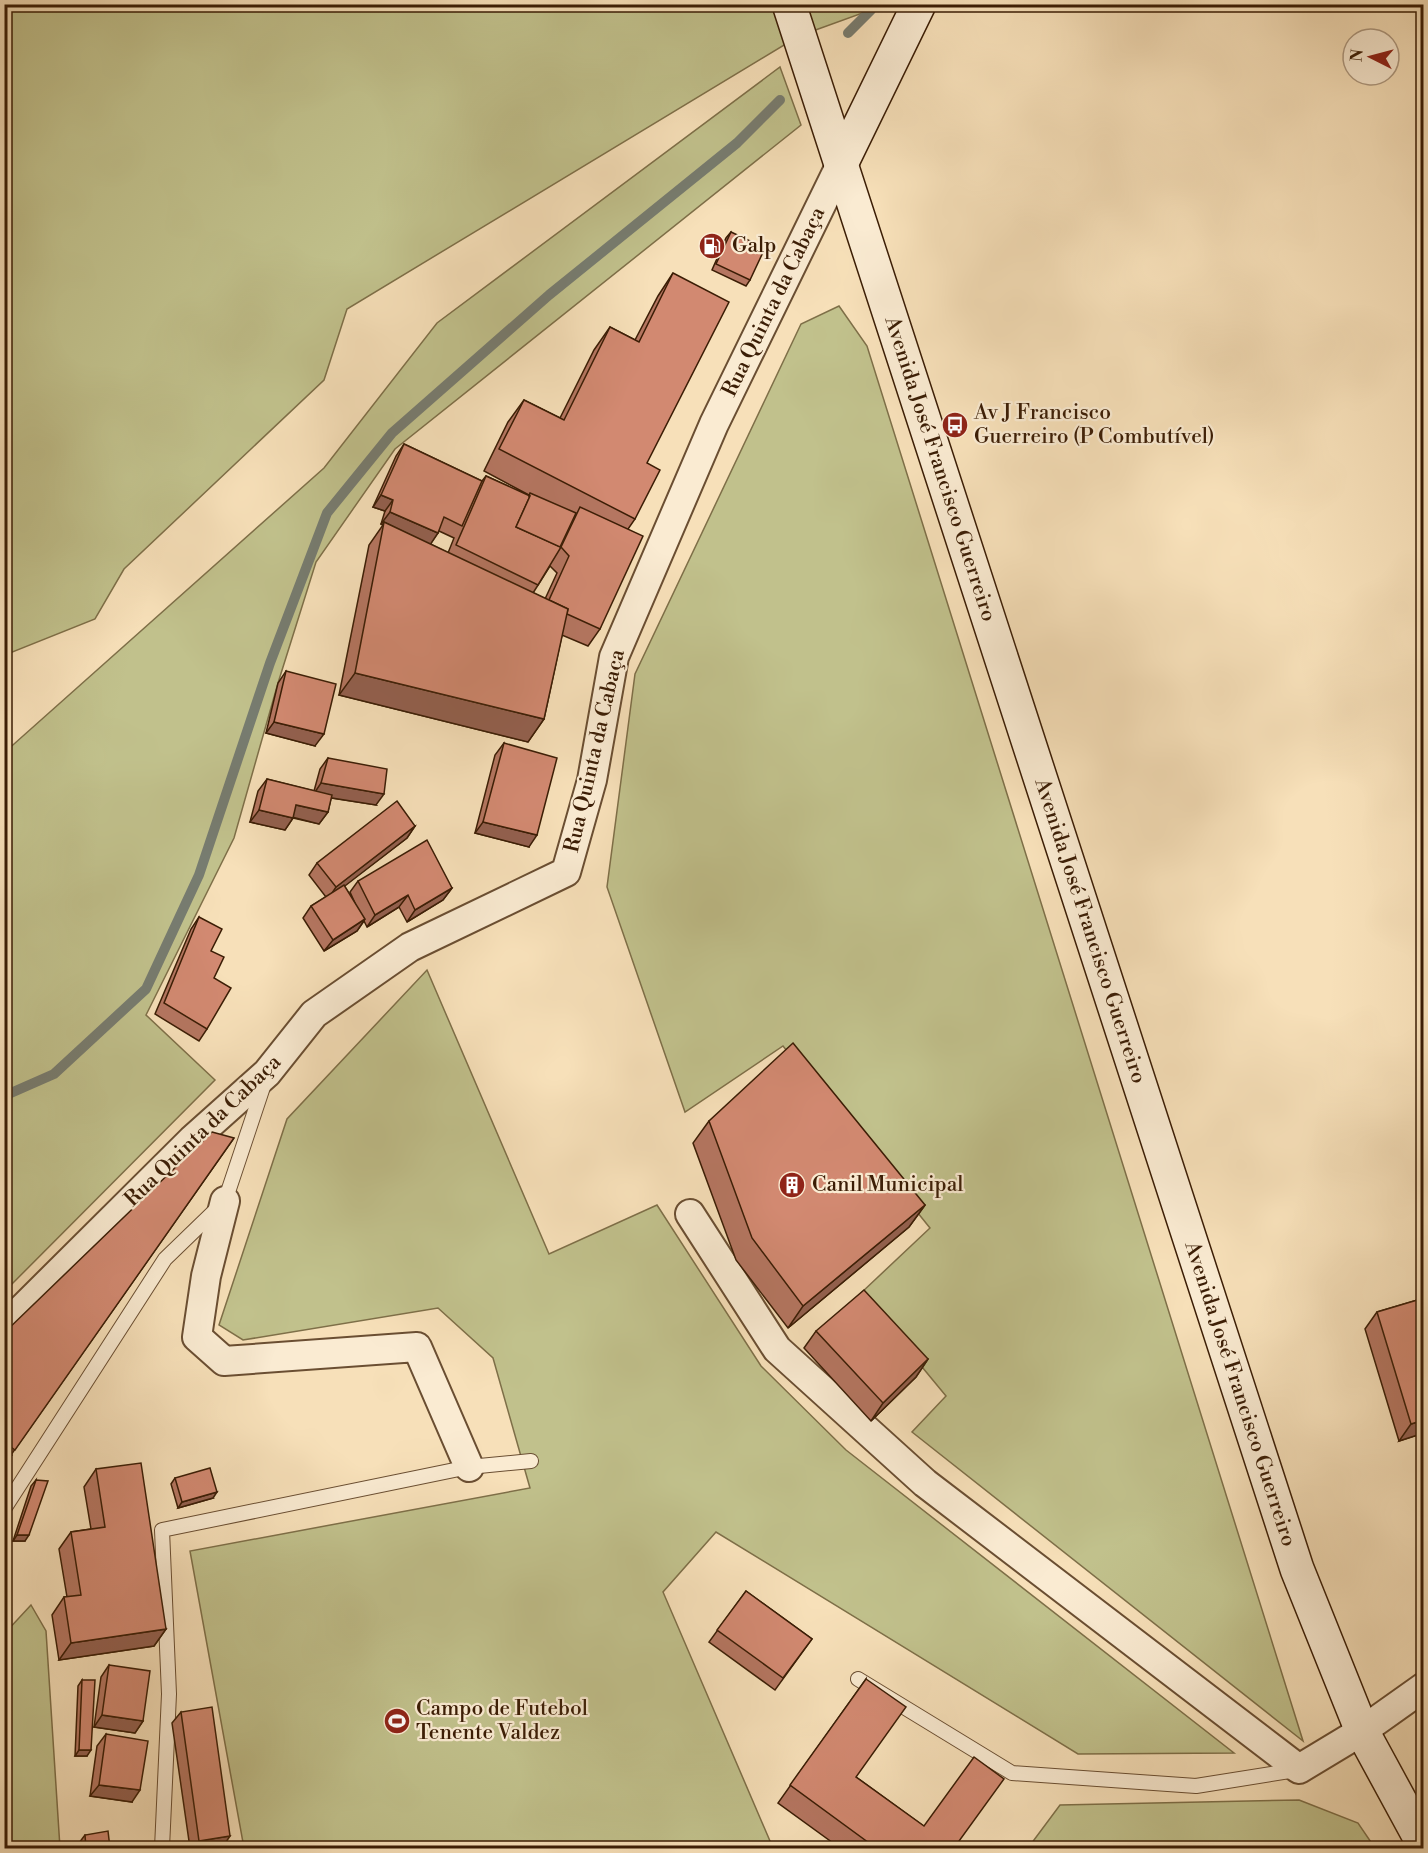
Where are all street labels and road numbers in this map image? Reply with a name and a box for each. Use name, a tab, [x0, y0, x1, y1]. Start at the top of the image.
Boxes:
street label: Rua Quinta da Cabaça	[717, 203, 831, 401]
street label: Avenida José Francisco Guerreiro	[878, 312, 1002, 625]
street label: Rua Quinta da Cabaça	[559, 647, 631, 855]
street label: Avenida José Francisco Guerreiro	[1028, 774, 1152, 1087]
street label: Rua Quinta da Cabaça	[119, 1049, 287, 1213]
street label: Avenida José Francisco Guerreiro	[1178, 1237, 1302, 1550]

